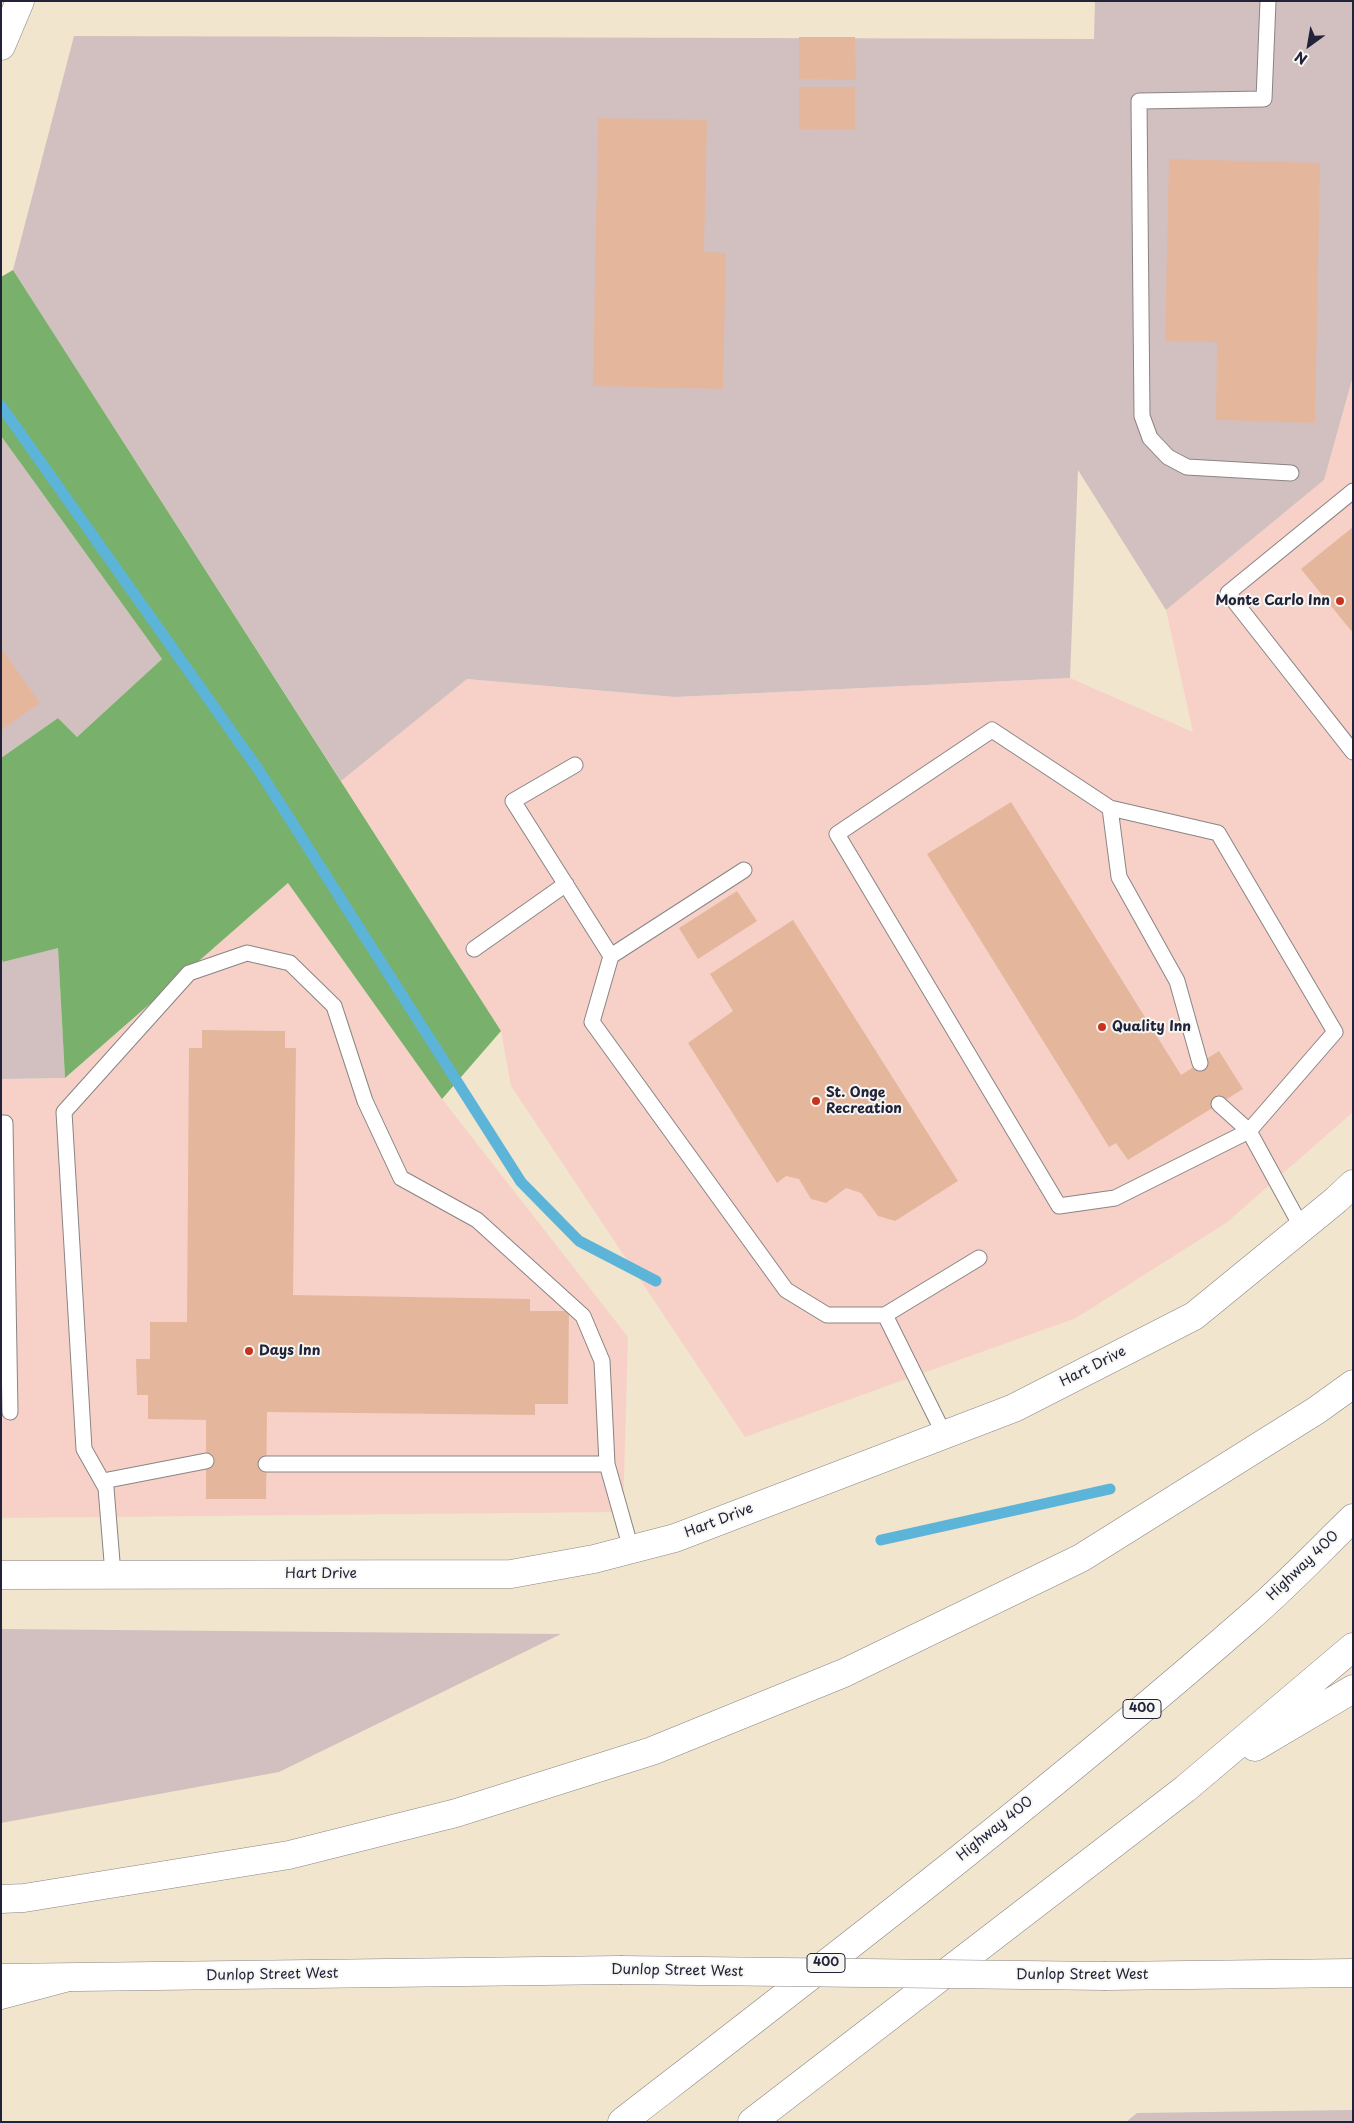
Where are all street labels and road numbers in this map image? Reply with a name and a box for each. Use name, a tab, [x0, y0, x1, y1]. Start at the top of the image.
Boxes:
street label: Hart Drive	[1057, 1343, 1129, 1391]
street label: Hart Drive	[682, 1500, 756, 1542]
street label: Highway 400	[1264, 1528, 1342, 1604]
street label: Hart Drive	[285, 1566, 357, 1582]
road number: 400	[1123, 1700, 1161, 1718]
street label: Highway 400	[954, 1793, 1036, 1865]
road number: 400	[807, 1954, 845, 1972]
street label: Dunlop Street West	[611, 1961, 743, 1981]
street label: Dunlop Street West	[206, 1965, 338, 1985]
street label: Dunlop Street West	[1016, 1967, 1148, 1983]

